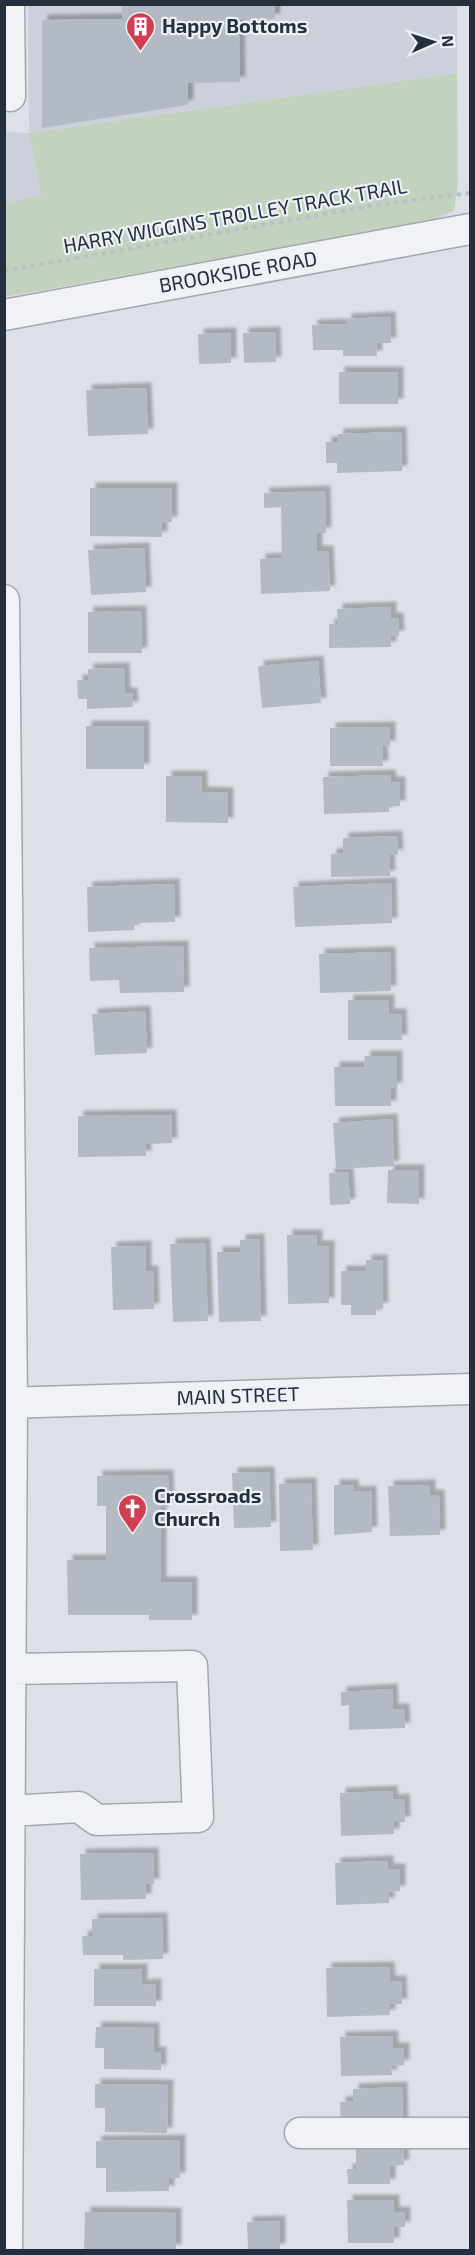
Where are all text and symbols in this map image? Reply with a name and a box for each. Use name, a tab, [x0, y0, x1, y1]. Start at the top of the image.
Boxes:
building icon: Happy Bottoms	[125, 10, 157, 52]
north arrow	[403, 12, 463, 72]
place label: Happy Bottoms	[162, 13, 307, 38]
text: N	[439, 35, 458, 47]
street label: HARRY WIGGINS TROLLEY TRACK TRAIL	[61, 173, 409, 257]
street label: BROOKSIDE ROAD	[157, 245, 319, 297]
street label: MAIN STREET	[176, 1381, 300, 1409]
place label: Crossroads Church	[154, 1483, 261, 1530]
church icon: Crossroads Church	[117, 1492, 149, 1534]

